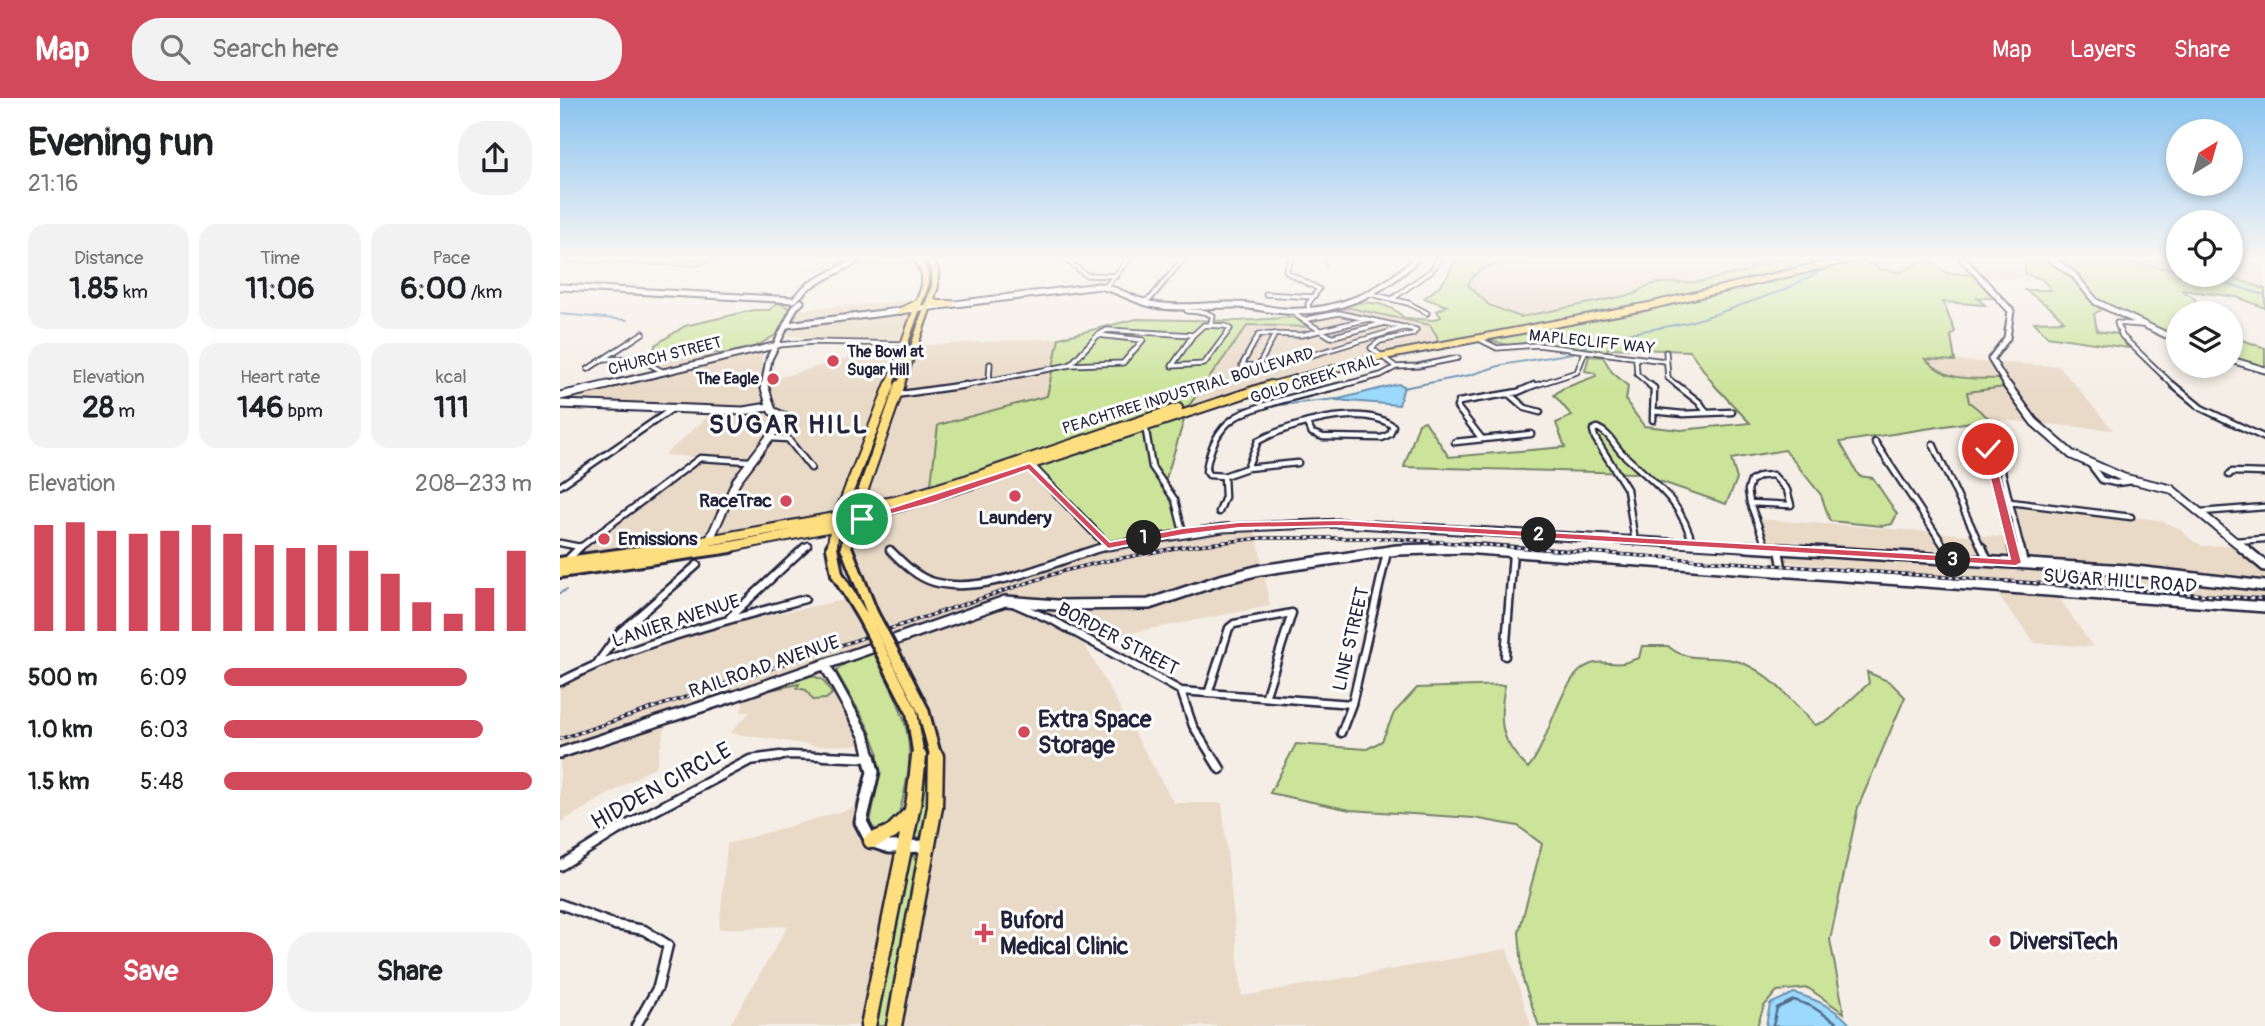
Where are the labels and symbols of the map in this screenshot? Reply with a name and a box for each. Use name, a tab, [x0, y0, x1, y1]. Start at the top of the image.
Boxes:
north arrow	[2166, 119, 2244, 196]
street label: MAPLECLIFF WAY	[1528, 325, 1656, 359]
street label: CHURCH STREET	[606, 332, 724, 380]
place label: The Bowl at Sugar Hill	[846, 342, 924, 380]
street label: PEACHTREE INDUSTRIAL BOULEVARD	[1060, 343, 1316, 439]
street label: GOLD CREEK TRAIL	[1248, 350, 1382, 408]
marker: The Bowl at Sugar Hill	[825, 353, 841, 369]
place label: The Eagle	[695, 369, 760, 389]
marker: The Eagle	[765, 371, 781, 387]
district label: SUGAR HILL	[709, 409, 869, 441]
pin	[1958, 419, 2018, 479]
marker: Laundery	[1007, 488, 1023, 504]
place label: RaceTrac	[699, 489, 772, 513]
pin	[832, 489, 892, 549]
marker: RaceTrac	[778, 493, 794, 509]
place label: Laundery	[978, 506, 1053, 530]
pin: 2	[1522, 518, 1556, 552]
pin: 1	[1126, 520, 1162, 556]
place label: Emissions	[618, 527, 698, 551]
marker: Emissions	[596, 531, 612, 547]
pin: 3	[1936, 542, 1970, 578]
street label: SUGAR HILL ROAD	[2042, 564, 2198, 598]
street label: LINE STREET	[1327, 585, 1375, 693]
street label: LANIER AVENUE	[609, 589, 743, 653]
street label: BORDER STREET	[1053, 597, 1183, 681]
street label: RAILROAD AVENUE	[686, 630, 843, 704]
place label: Extra Space Storage	[1038, 705, 1152, 760]
marker: Extra Space Storage	[1016, 724, 1032, 740]
street label: HIDDEN CIRCLE	[586, 735, 736, 836]
place label: Buford Medical Clinic	[1000, 906, 1129, 961]
marker: Buford Medical Clinic	[974, 923, 994, 943]
place label: DiversiTech	[2009, 927, 2118, 956]
marker: DiversiTech	[1987, 933, 2003, 949]

